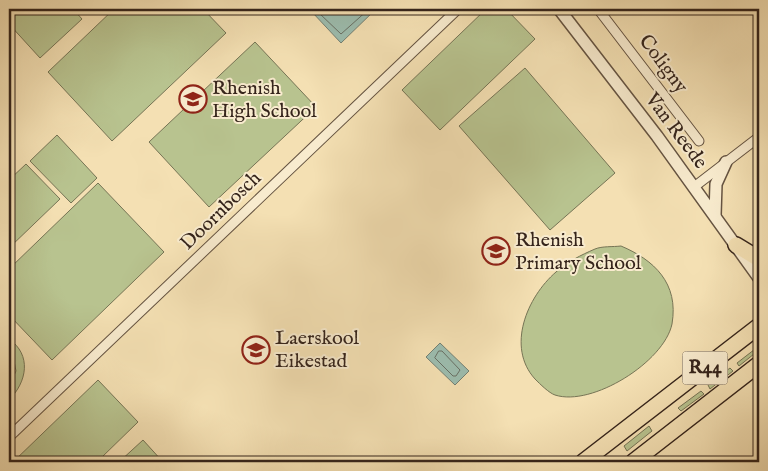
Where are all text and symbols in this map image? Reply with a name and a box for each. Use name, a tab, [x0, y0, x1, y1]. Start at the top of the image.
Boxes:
street label: Coligny	[633, 30, 693, 98]
place label: Rhenish High School	[212, 76, 317, 124]
school or university icon: Rhenish High School	[178, 84, 208, 114]
street label: Van Reede	[639, 87, 713, 174]
street label: Doornbosch	[175, 166, 267, 256]
place label: Rhenish Primary School	[515, 228, 642, 276]
school or university icon: Rhenish Primary School	[481, 236, 511, 266]
place label: Laerskool Eikestad	[275, 326, 359, 374]
school or university icon: Laerskool Eikestad	[241, 335, 271, 365]
road number: R44	[682, 352, 728, 384]

